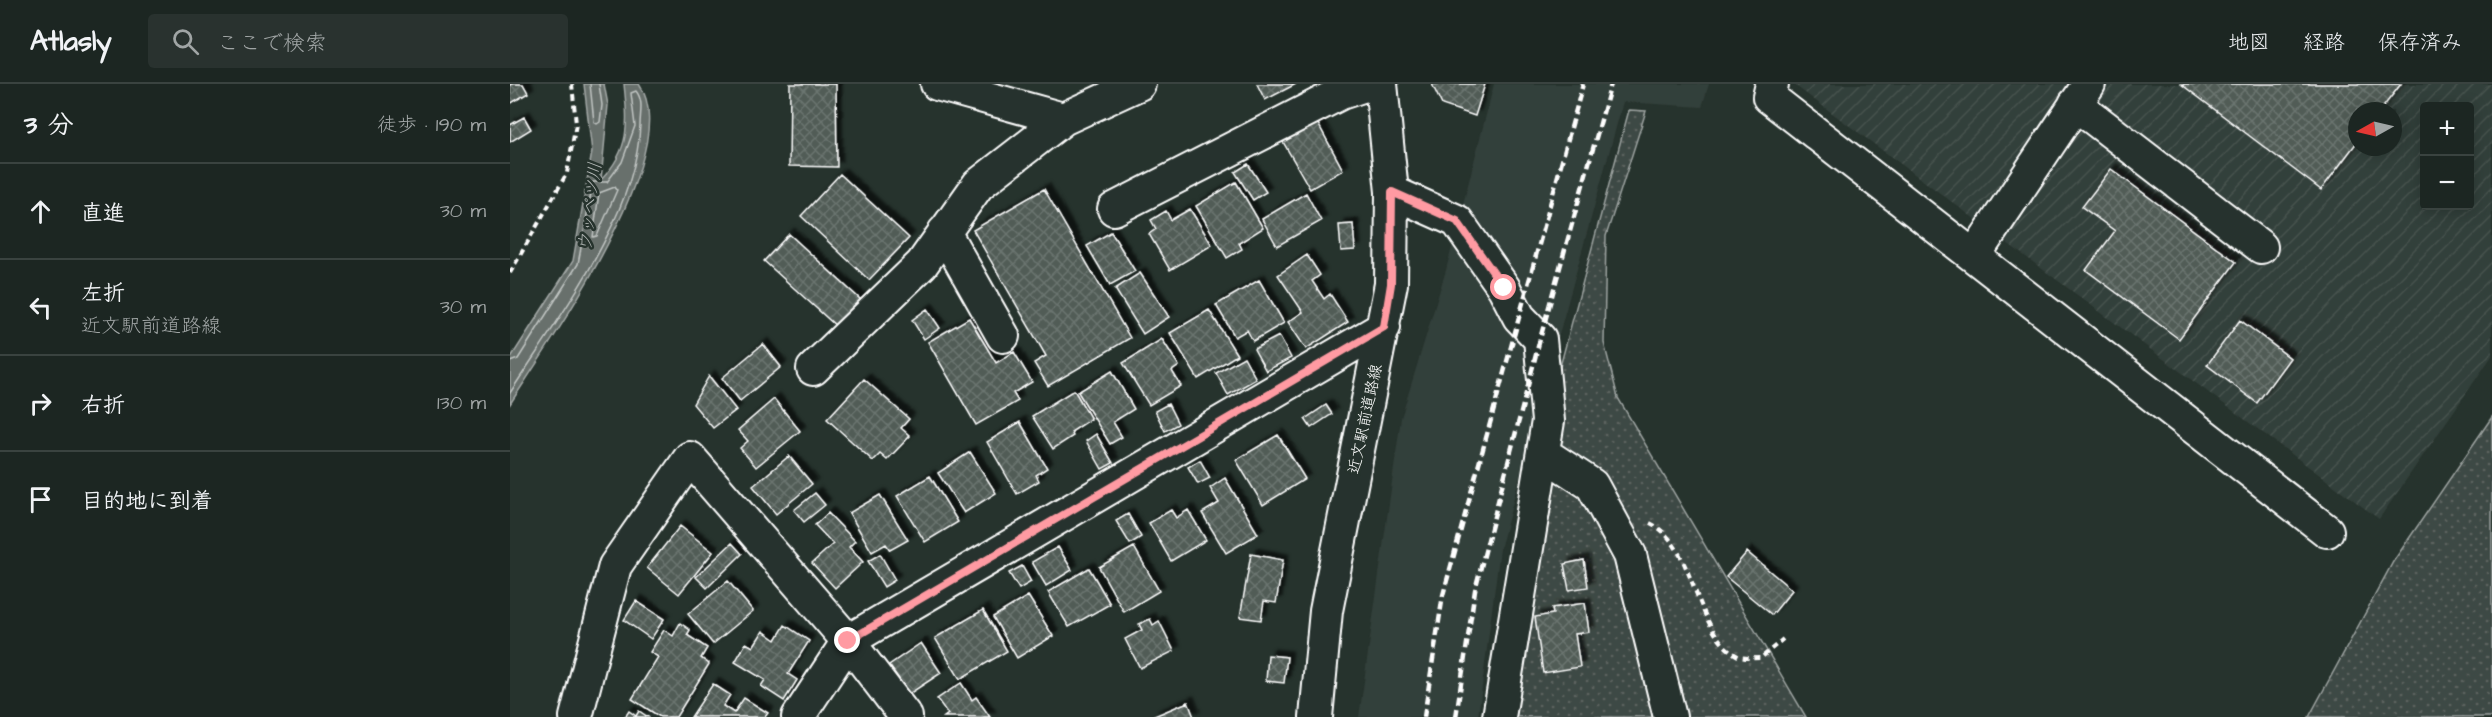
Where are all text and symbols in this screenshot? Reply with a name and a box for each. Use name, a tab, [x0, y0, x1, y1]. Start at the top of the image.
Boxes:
search box	[148, 14, 568, 68]
text: Atlasly	[30, 22, 112, 61]
icon: search	[169, 25, 202, 58]
text: ここで検索	[217, 28, 327, 59]
text: 地図	[2228, 28, 2270, 57]
text: 経路	[2303, 28, 2345, 57]
text: 保存済み	[2378, 28, 2462, 57]
north arrow	[2348, 102, 2402, 156]
map controls	[2420, 102, 2474, 210]
button: +	[2420, 102, 2474, 156]
text: 3 分	[24, 107, 74, 143]
text: 徒歩 · 190 m	[377, 111, 486, 139]
button: −	[2420, 156, 2474, 210]
water label: ウッペツ川	[572, 161, 608, 253]
icon: ahead	[24, 195, 57, 228]
text: 30 m	[440, 197, 486, 225]
text: 直進	[81, 198, 125, 229]
route start	[1490, 274, 1516, 300]
text: 左折	[81, 278, 125, 309]
icon: left	[24, 291, 57, 324]
text: 30 m	[440, 293, 486, 321]
text: 近文駅前道路線	[81, 312, 221, 340]
street label: 近文駅前道路線	[1343, 362, 1387, 476]
icon: right	[24, 387, 57, 420]
text: 130 m	[437, 389, 486, 417]
text: 右折	[81, 390, 125, 421]
icon: arrive	[24, 483, 57, 516]
text: 目的地に到着	[81, 486, 213, 517]
route end	[834, 627, 860, 653]

